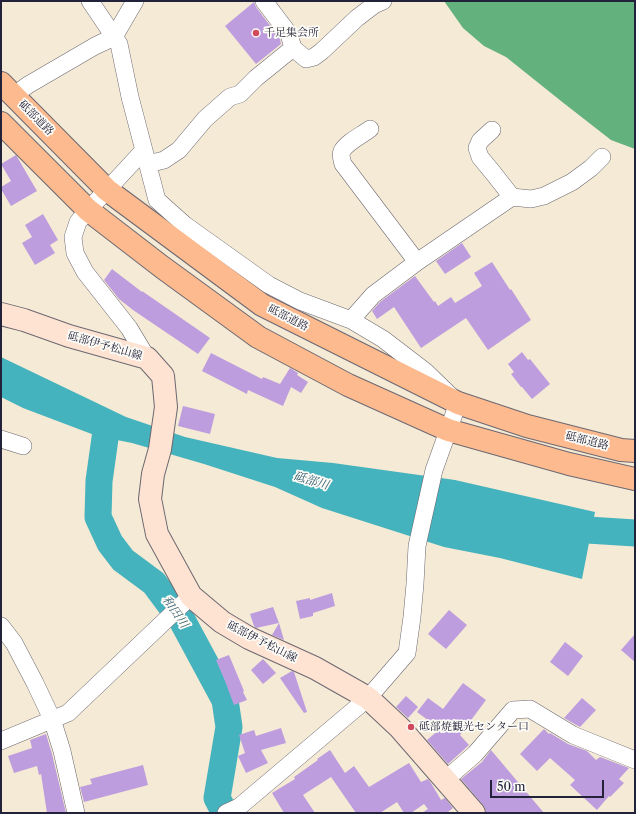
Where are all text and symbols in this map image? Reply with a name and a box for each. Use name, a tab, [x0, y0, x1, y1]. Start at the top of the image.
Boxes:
place label: 千足集会所	[264, 26, 319, 40]
marker: 千足集会所	[251, 28, 261, 38]
street label: 砥部道路	[16, 98, 56, 138]
street label: 砥部道路	[265, 302, 311, 334]
street label: 砥部伊予松山線	[66, 329, 144, 363]
street label: 砥部道路	[564, 429, 610, 453]
water label: 砥部川	[292, 469, 330, 493]
water label: 和田川	[159, 593, 191, 631]
street label: 砥部伊予松山線	[225, 619, 299, 665]
place label: 砥部焼観光センター口	[419, 720, 529, 734]
marker: 砥部焼観光センター口	[406, 722, 416, 732]
scale bar	[492, 772, 606, 798]
text: 50 m	[497, 779, 526, 794]

